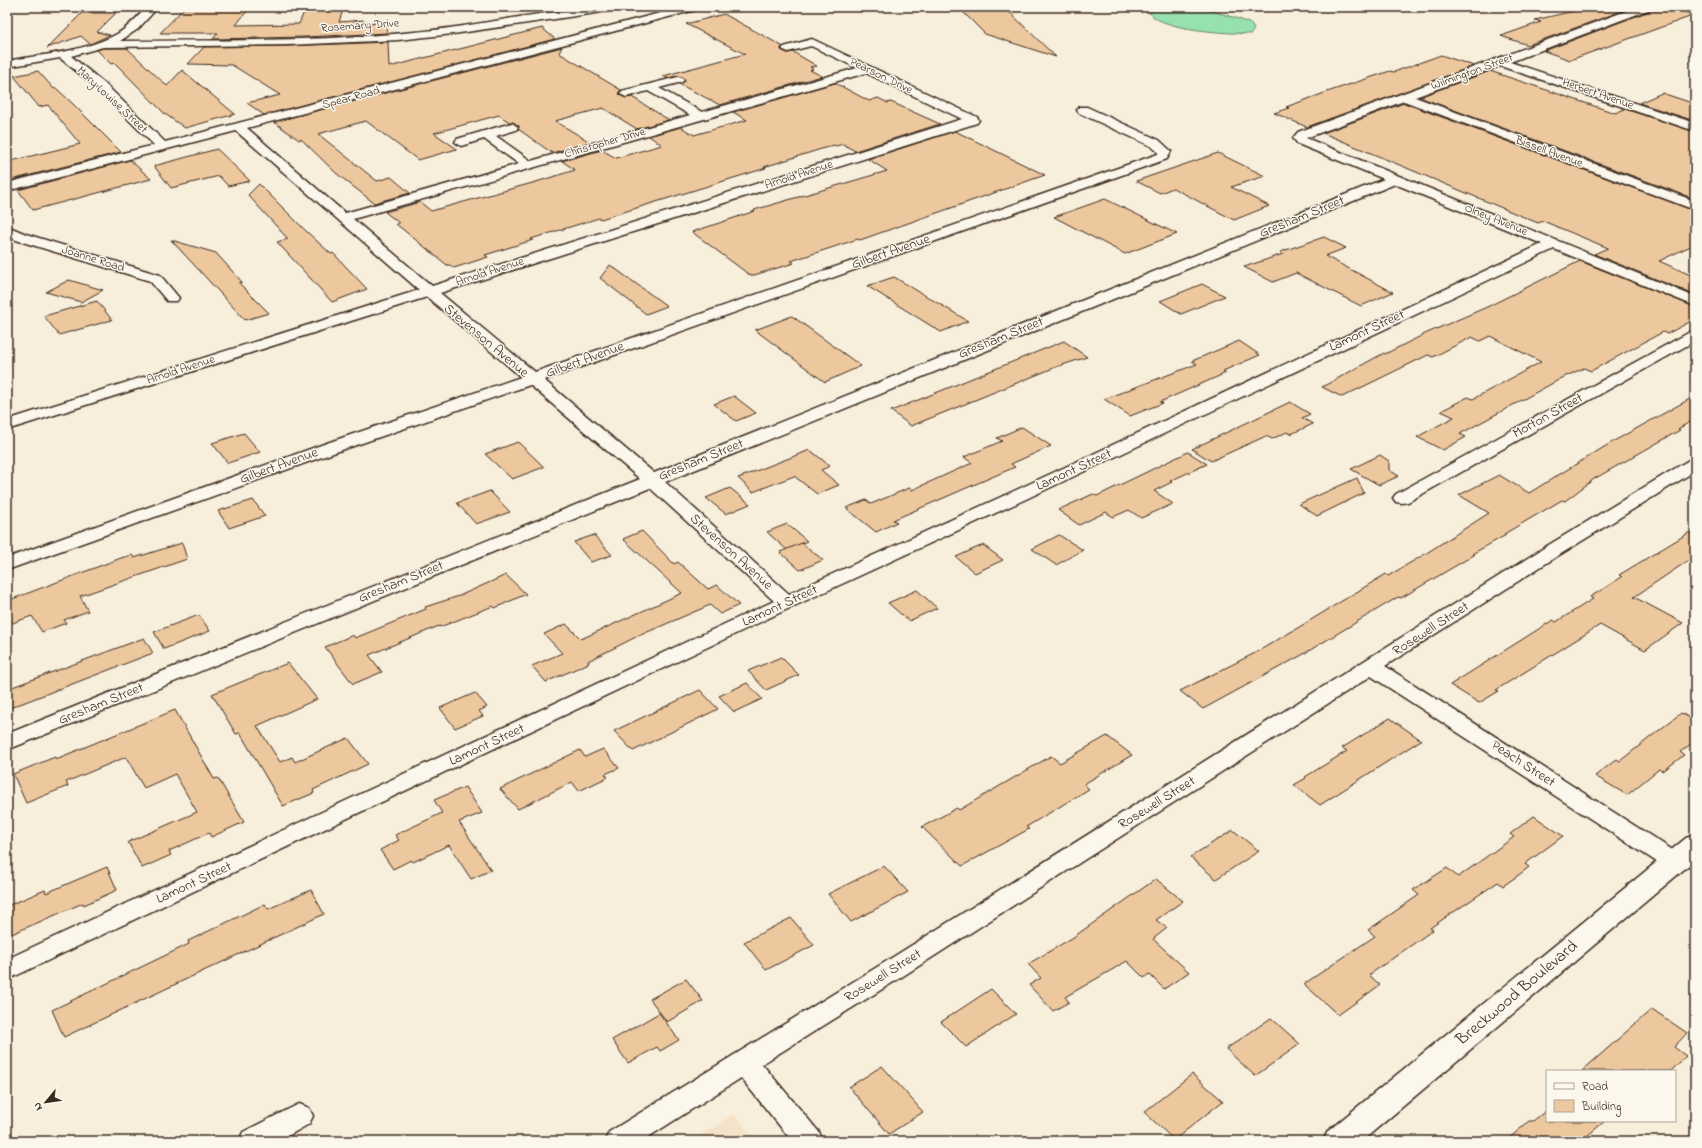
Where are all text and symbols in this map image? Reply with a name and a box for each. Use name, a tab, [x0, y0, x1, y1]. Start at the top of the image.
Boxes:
street label: Rosemary Drive	[320, 14, 401, 39]
street label: Wilmington Street	[1428, 49, 1516, 96]
street label: Pearson Drive	[846, 53, 916, 99]
street label: Mary Louise Street	[72, 62, 152, 139]
street label: Herbert Avenue	[1560, 73, 1637, 115]
street label: Spear Road	[320, 82, 382, 114]
street label: Christopher Drive	[562, 123, 648, 163]
street label: Bissell Avenue	[1512, 131, 1586, 173]
street label: Arnold Avenue	[763, 155, 836, 194]
street label: Gresham Street	[1256, 190, 1348, 244]
street label: Olney Avenue	[1461, 199, 1531, 242]
street label: Gilbert Avenue	[849, 229, 934, 275]
street label: Joanne Road	[59, 241, 127, 277]
street label: Arnold Avenue	[454, 252, 527, 291]
street label: Stevenson Avenue	[439, 299, 534, 383]
street label: Lamont Street	[1326, 304, 1409, 358]
street label: Gresham Street	[955, 311, 1047, 365]
street label: Gilbert Avenue	[543, 336, 628, 384]
street label: Arnold Avenue	[145, 350, 218, 389]
street label: Morton Street	[1509, 388, 1587, 444]
street label: Gresham Street	[655, 433, 747, 487]
street label: Gilbert Avenue	[237, 442, 322, 490]
street label: Lamont Street	[1033, 443, 1116, 497]
street label: Stevenson Avenue	[685, 509, 778, 596]
street label: Gresham Street	[355, 555, 447, 609]
street label: Lamont Street	[739, 579, 822, 633]
street label: Rosewell Street	[1389, 596, 1474, 662]
street label: Gresham Street	[55, 677, 147, 731]
street label: Lamont Street	[446, 718, 529, 772]
street label: Peach Street	[1487, 735, 1559, 793]
street label: Rosewell Street	[1114, 771, 1200, 835]
street label: Lamont Street	[153, 856, 236, 910]
street label: Breckwood Boulevard	[1450, 934, 1584, 1052]
street label: Rosewell Street	[840, 944, 926, 1008]
legend	[1546, 1070, 1676, 1122]
text: Road	[1582, 1078, 1608, 1096]
north arrow	[26, 1082, 66, 1122]
text: Building	[1581, 1098, 1621, 1117]
text: N	[29, 1099, 47, 1113]

